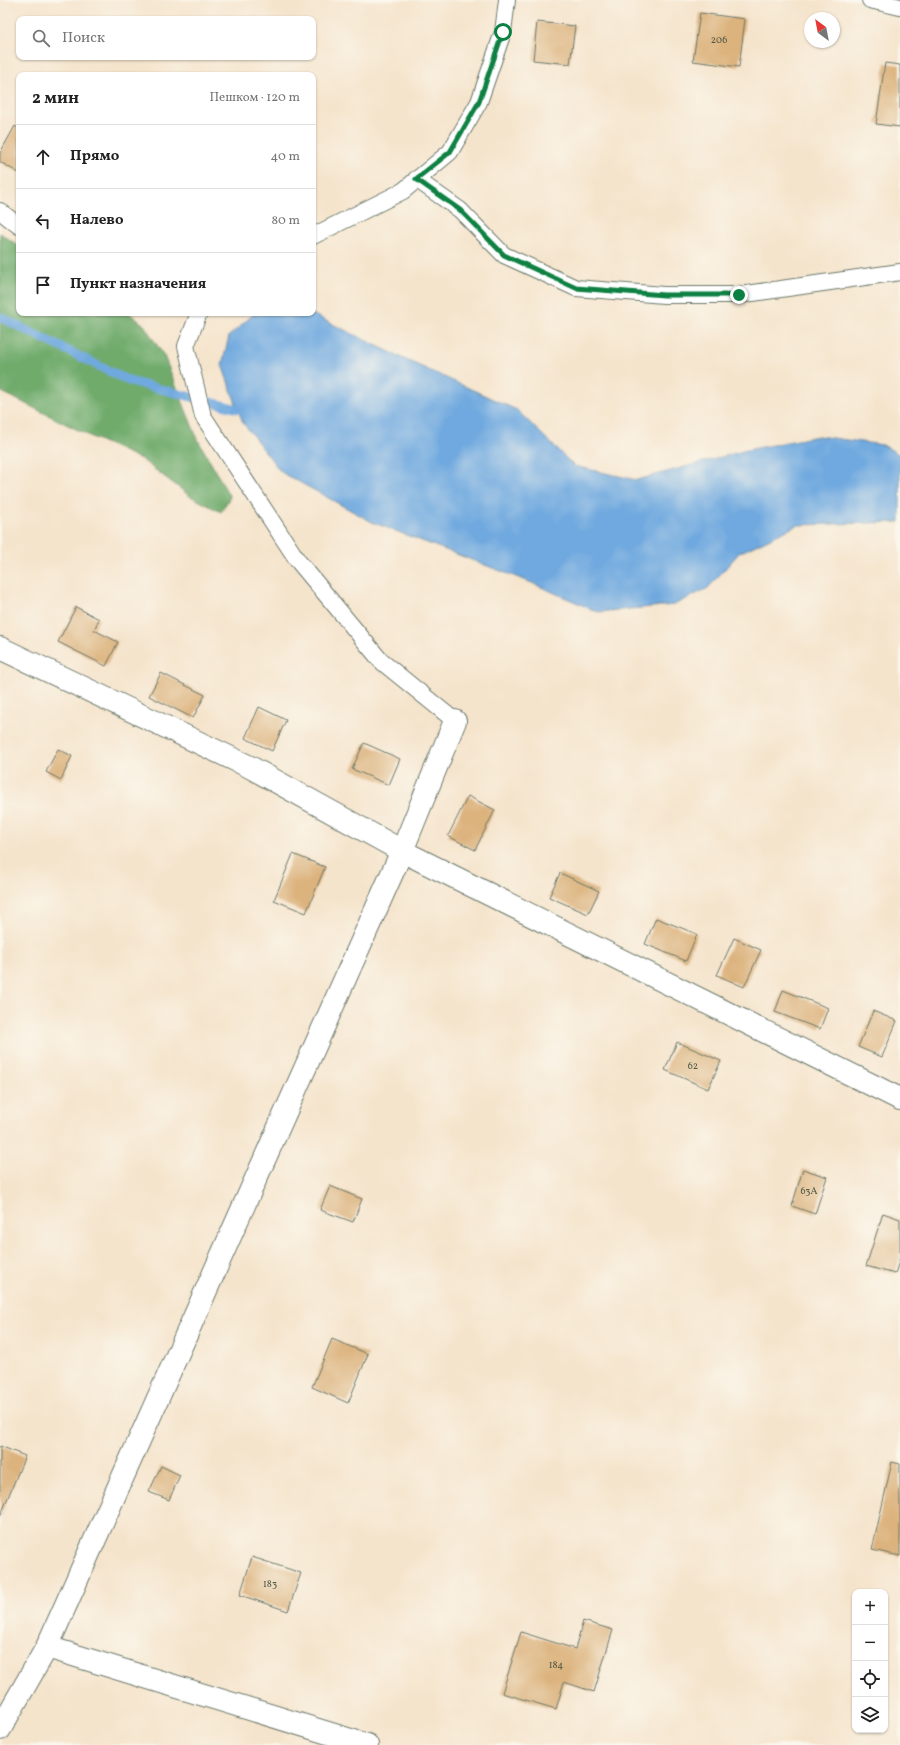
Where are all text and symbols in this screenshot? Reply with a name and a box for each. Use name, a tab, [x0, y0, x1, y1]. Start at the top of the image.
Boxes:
north arrow	[804, 12, 840, 48]
search box	[16, 16, 316, 60]
route start	[494, 23, 512, 41]
icon: search	[30, 27, 52, 49]
text: Поиск	[62, 28, 105, 49]
house number: 206	[711, 33, 727, 47]
text: 2 мин	[32, 87, 79, 110]
text: Пешком · 120 m	[209, 89, 300, 107]
icon: ahead	[32, 146, 54, 168]
text: Прямо	[70, 146, 119, 167]
text: 40 m	[271, 148, 300, 166]
icon: left	[32, 210, 54, 232]
text: Налево	[70, 210, 124, 231]
text: 80 m	[271, 212, 300, 230]
icon: arrive	[32, 274, 54, 296]
text: Пункт назначения	[70, 274, 206, 295]
route end	[730, 286, 748, 304]
house number: 62	[688, 1059, 698, 1073]
house number: 63А	[800, 1184, 818, 1198]
house number: 183	[263, 1577, 277, 1591]
map controls	[852, 1589, 888, 1733]
button: +	[852, 1589, 888, 1625]
button: −	[852, 1625, 888, 1661]
house number: 184	[549, 1658, 563, 1672]
button: locate	[852, 1661, 888, 1697]
button: layers	[852, 1697, 888, 1733]

